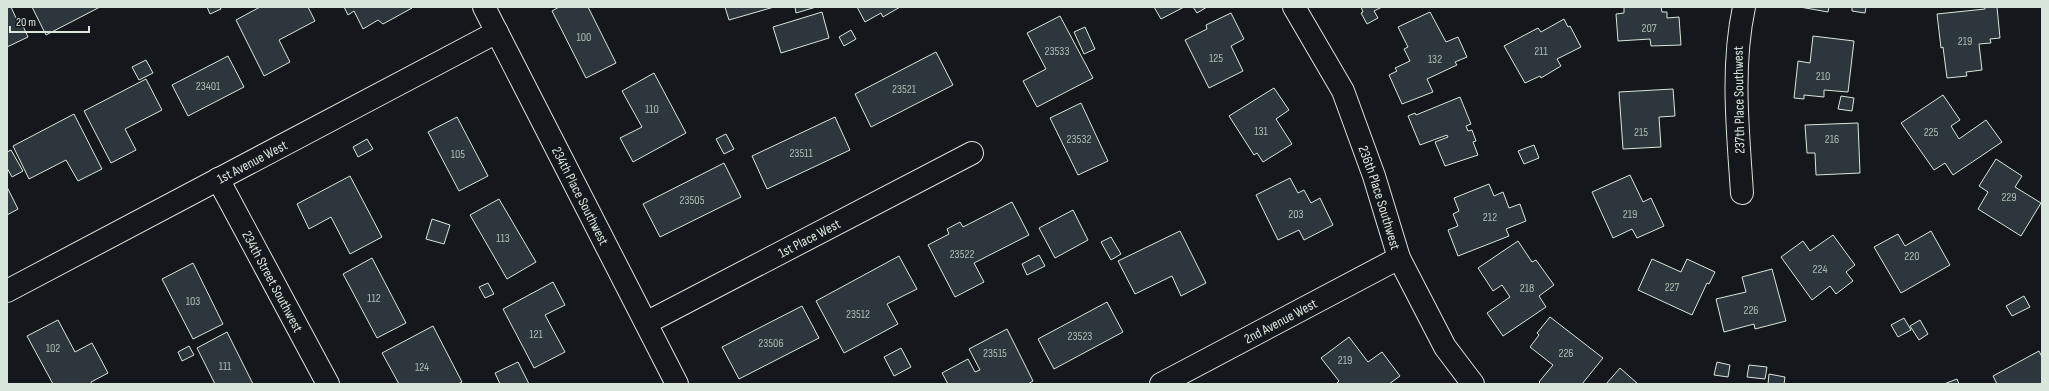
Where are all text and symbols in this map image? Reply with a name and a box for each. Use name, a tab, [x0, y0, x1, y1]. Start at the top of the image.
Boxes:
scale bar	[10, 8, 89, 34]
text: 20 m	[16, 15, 36, 30]
house number: 207	[1641, 21, 1657, 36]
house number: 100	[577, 30, 591, 45]
house number: 219	[1958, 34, 1972, 49]
house number: 23533	[1045, 44, 1069, 59]
house number: 211	[1534, 44, 1548, 59]
street label: 237th Place Southwest	[1730, 46, 1748, 154]
house number: 125	[1209, 51, 1223, 66]
house number: 132	[1428, 52, 1442, 67]
house number: 210	[1816, 69, 1830, 84]
house number: 23401	[196, 79, 221, 94]
house number: 23521	[892, 82, 917, 97]
house number: 110	[645, 102, 659, 117]
house number: 131	[1254, 124, 1269, 139]
house number: 215	[1634, 125, 1648, 140]
house number: 225	[1924, 125, 1939, 140]
house number: 23532	[1067, 132, 1091, 147]
house number: 216	[1825, 132, 1839, 147]
street label: 1st Avenue West	[214, 136, 290, 187]
street label: 236th Place Southwest	[1355, 143, 1404, 252]
street label: 234th Place Southwest	[548, 144, 613, 248]
house number: 23511	[789, 146, 813, 161]
house number: 105	[451, 147, 465, 162]
house number: 229	[2001, 190, 2017, 205]
house number: 23505	[680, 193, 705, 208]
house number: 203	[1288, 207, 1304, 222]
house number: 219	[1623, 207, 1637, 222]
house number: 212	[1483, 210, 1497, 225]
street label: 1st Place West	[775, 215, 843, 261]
street label: 234th Street Southwest	[239, 228, 307, 335]
house number: 113	[496, 231, 510, 246]
house number: 23522	[950, 247, 974, 262]
house number: 220	[1904, 249, 1920, 264]
house number: 224	[1813, 262, 1827, 277]
house number: 227	[1665, 280, 1680, 295]
house number: 218	[1520, 281, 1534, 296]
house number: 112	[367, 291, 381, 306]
house number: 103	[186, 294, 200, 309]
street label: 2nd Avenue West	[1241, 295, 1320, 347]
house number: 226	[1743, 303, 1759, 318]
house number: 23512	[846, 307, 870, 322]
house number: 121	[529, 327, 544, 342]
house number: 23523	[1068, 329, 1092, 344]
house number: 23506	[758, 336, 784, 351]
house number: 102	[46, 341, 60, 356]
house number: 23515	[983, 346, 1007, 361]
house number: 226	[1558, 346, 1574, 361]
house number: 219	[1338, 353, 1352, 368]
house number: 111	[219, 359, 232, 374]
house number: 124	[415, 360, 429, 375]

